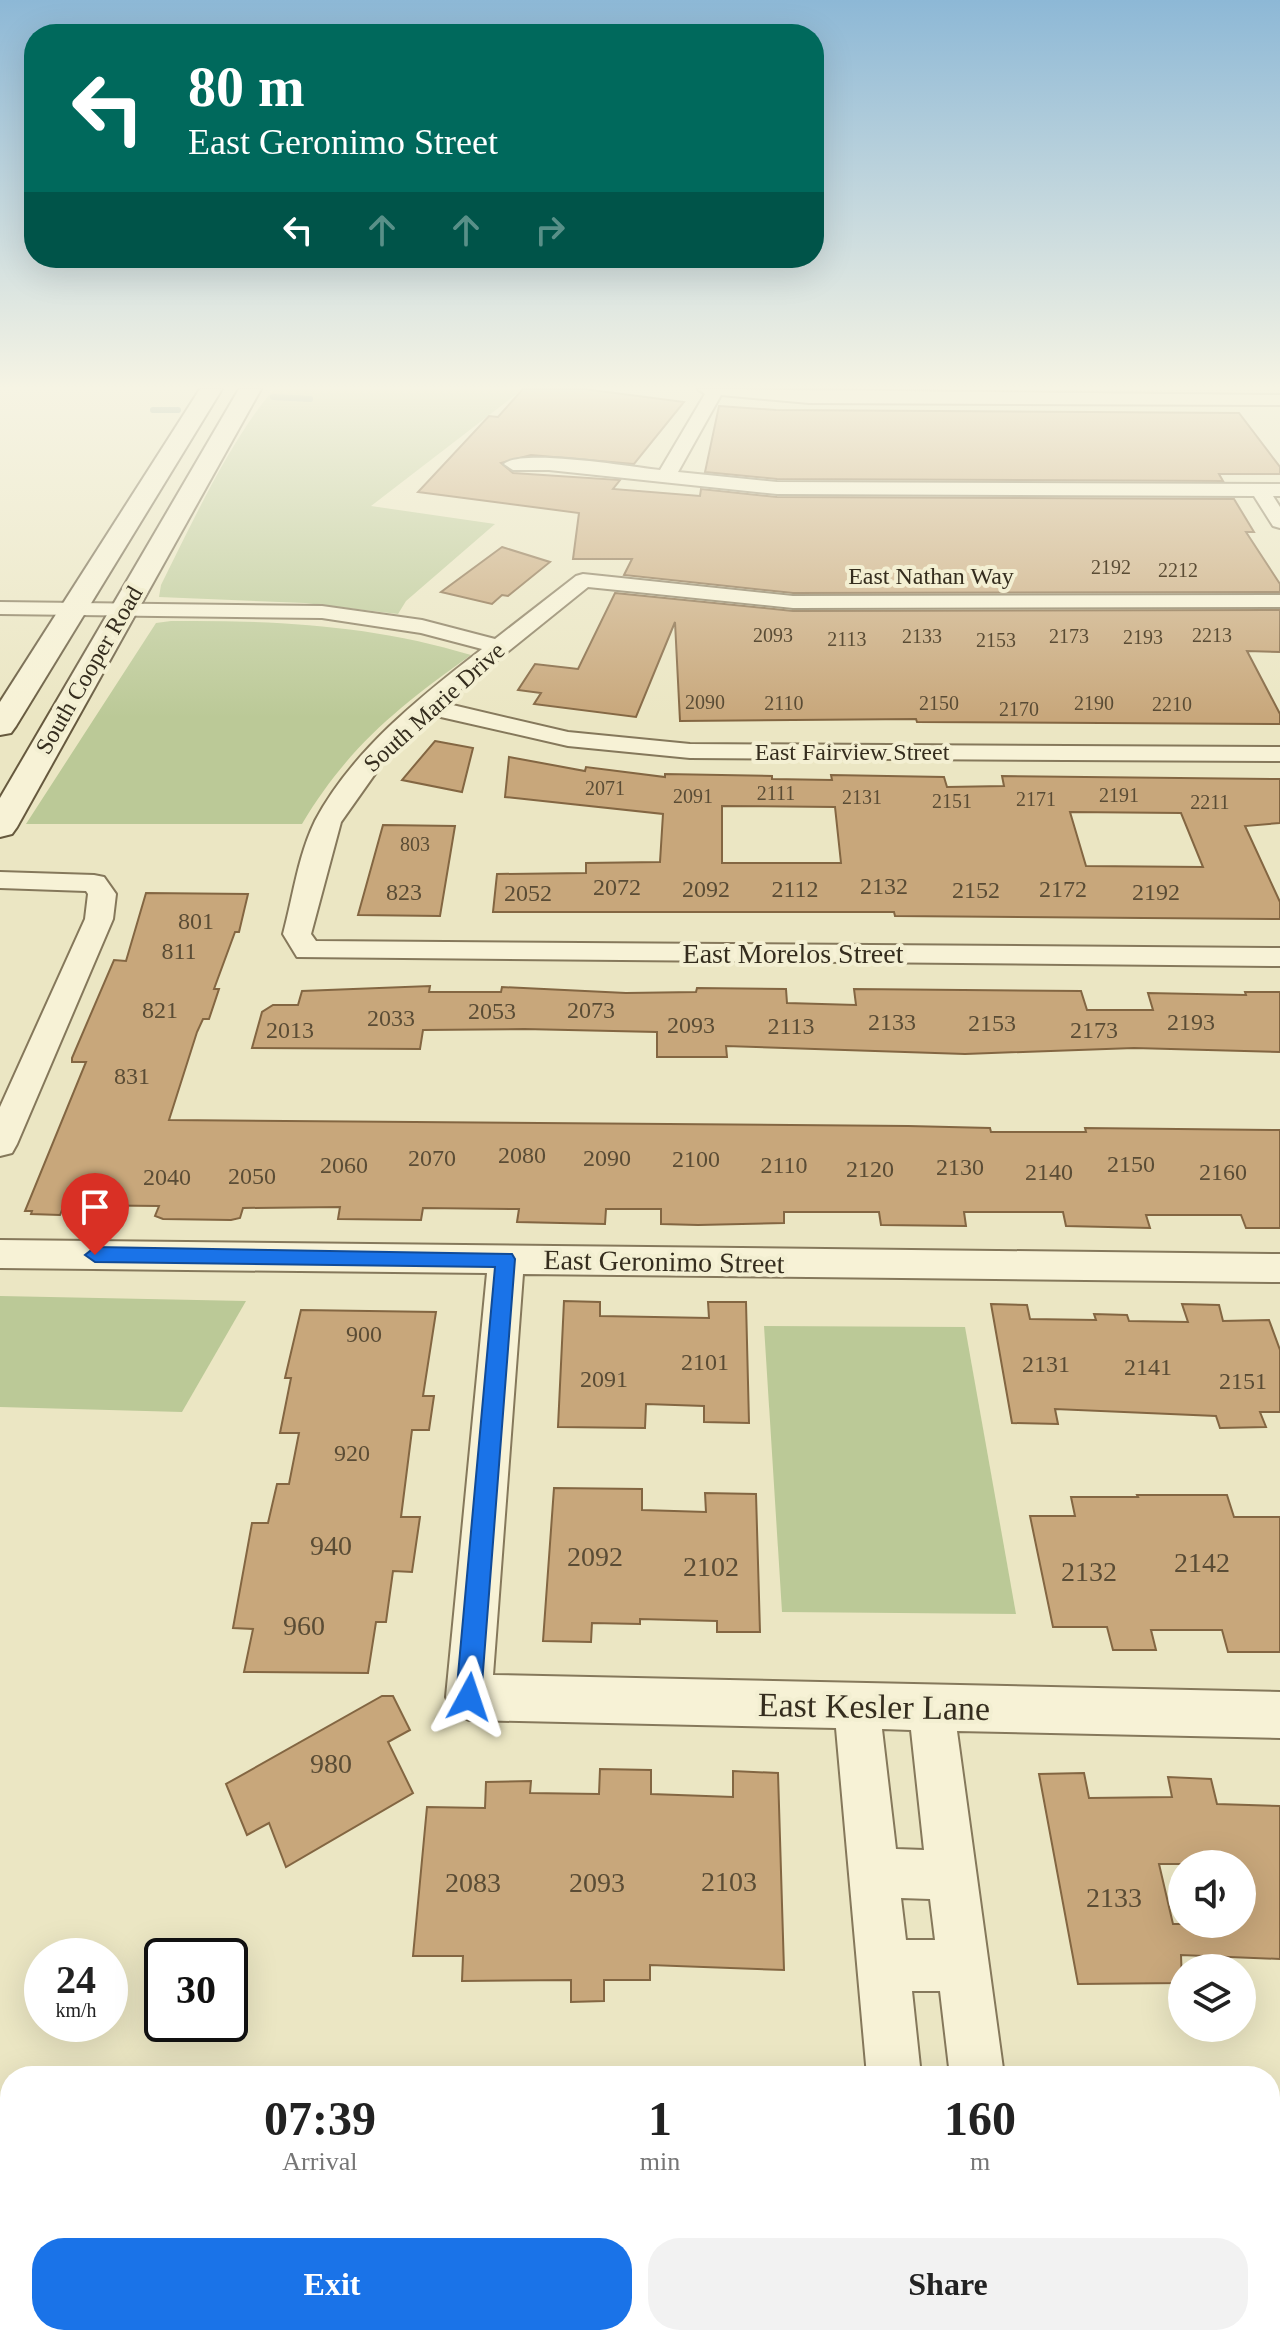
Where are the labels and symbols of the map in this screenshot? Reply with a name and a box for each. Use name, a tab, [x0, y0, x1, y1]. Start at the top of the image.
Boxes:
house number: 2192	[1091, 556, 1131, 578]
house number: 2212	[1158, 559, 1198, 581]
street label: East Nathan Way	[848, 563, 1014, 589]
street label: South Cooper Road	[30, 582, 148, 758]
house number: 2093	[753, 624, 793, 646]
house number: 2213	[1192, 624, 1232, 646]
house number: 2133	[902, 625, 942, 647]
house number: 2173	[1049, 625, 1089, 647]
house number: 2193	[1123, 626, 1163, 648]
house number: 2113	[827, 628, 867, 650]
house number: 2153	[976, 629, 1016, 651]
street label: South Marie Drive	[358, 637, 510, 777]
house number: 2090	[685, 691, 725, 713]
house number: 2110	[764, 692, 804, 714]
house number: 2150	[919, 692, 959, 714]
house number: 2190	[1074, 692, 1114, 714]
house number: 2210	[1152, 693, 1192, 715]
house number: 2170	[999, 698, 1039, 720]
street label: East Fairview Street	[755, 739, 950, 765]
house number: 2071	[585, 777, 625, 799]
house number: 2111	[757, 782, 795, 804]
house number: 2191	[1099, 784, 1139, 806]
house number: 2091	[673, 785, 713, 807]
house number: 2131	[842, 786, 882, 808]
house number: 2171	[1016, 788, 1056, 810]
house number: 2151	[932, 790, 972, 812]
house number: 2211	[1190, 791, 1230, 813]
house number: 803	[400, 833, 430, 855]
house number: 2132	[860, 873, 908, 899]
house number: 2072	[593, 874, 641, 900]
house number: 2092	[682, 876, 730, 902]
house number: 2112	[771, 876, 819, 902]
house number: 2172	[1039, 876, 1087, 902]
house number: 2152	[952, 877, 1000, 903]
house number: 823	[386, 879, 422, 905]
house number: 2192	[1132, 879, 1180, 905]
house number: 2052	[504, 880, 552, 906]
house number: 801	[178, 908, 214, 934]
house number: 811	[161, 938, 197, 964]
street label: East Morelos Street	[683, 938, 904, 969]
house number: 821	[142, 997, 178, 1023]
house number: 2073	[567, 997, 615, 1023]
house number: 2053	[468, 998, 516, 1024]
house number: 2033	[367, 1005, 415, 1031]
house number: 2133	[868, 1009, 916, 1035]
house number: 2193	[1167, 1009, 1215, 1035]
house number: 2153	[968, 1010, 1016, 1036]
house number: 2093	[667, 1012, 715, 1038]
house number: 2113	[767, 1013, 815, 1039]
house number: 2013	[266, 1017, 314, 1043]
house number: 2173	[1070, 1017, 1118, 1043]
house number: 831	[114, 1063, 150, 1089]
house number: 2080	[498, 1142, 546, 1168]
house number: 2070	[408, 1145, 456, 1171]
house number: 2090	[583, 1145, 631, 1171]
house number: 2100	[672, 1146, 720, 1172]
house number: 2150	[1107, 1151, 1155, 1177]
house number: 2060	[320, 1152, 368, 1178]
house number: 2110	[760, 1152, 808, 1178]
house number: 2130	[936, 1154, 984, 1180]
house number: 2120	[846, 1156, 894, 1182]
house number: 2140	[1025, 1159, 1073, 1185]
house number: 2160	[1199, 1159, 1247, 1185]
house number: 2050	[228, 1163, 276, 1189]
house number: 2040	[143, 1164, 191, 1190]
pin	[61, 1173, 129, 1255]
street label: East Geronimo Street	[543, 1244, 785, 1279]
house number: 900	[346, 1321, 382, 1347]
house number: 2101	[681, 1349, 729, 1375]
house number: 2131	[1022, 1351, 1070, 1377]
house number: 2141	[1124, 1354, 1172, 1380]
house number: 2091	[580, 1366, 628, 1392]
house number: 2151	[1219, 1368, 1267, 1394]
house number: 920	[334, 1440, 370, 1466]
house number: 940	[310, 1530, 352, 1561]
house number: 2092	[567, 1541, 623, 1572]
house number: 2142	[1174, 1547, 1230, 1578]
house number: 2102	[683, 1551, 739, 1582]
house number: 2132	[1061, 1556, 1117, 1587]
house number: 960	[283, 1610, 325, 1641]
position arrow	[427, 1655, 511, 1739]
street label: East Kesler Lane	[758, 1686, 990, 1727]
house number: 980	[310, 1748, 352, 1779]
house number: 2103	[701, 1866, 757, 1897]
house number: 2083	[445, 1867, 501, 1898]
house number: 2093	[569, 1867, 625, 1898]
house number: 2133	[1086, 1882, 1142, 1913]
speed limit sign: 30	[144, 1938, 248, 2042]

